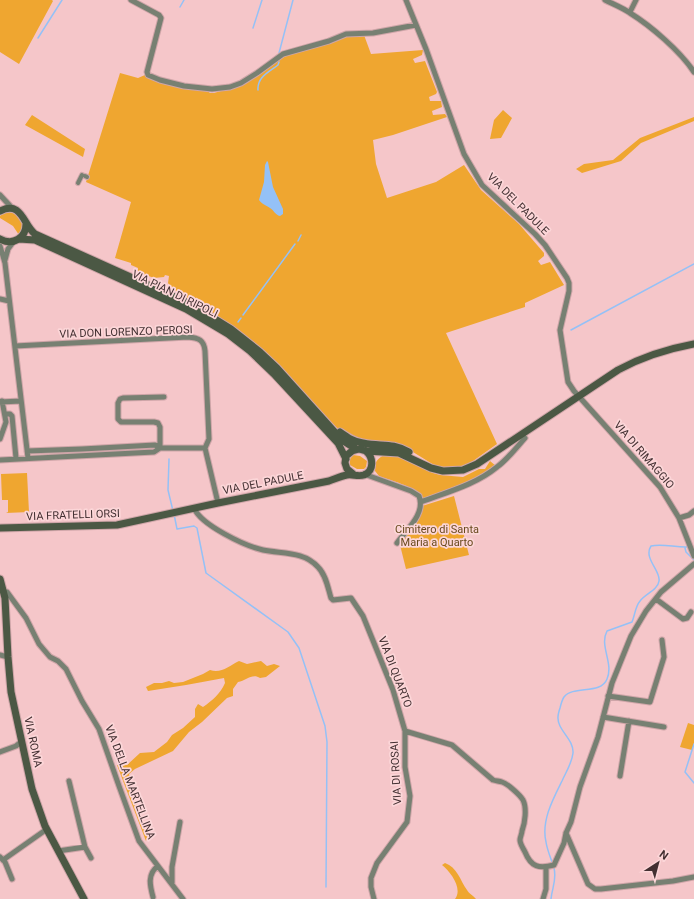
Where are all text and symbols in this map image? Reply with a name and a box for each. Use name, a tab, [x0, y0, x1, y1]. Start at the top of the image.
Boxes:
street label: VIA DEL PADULE	[484, 170, 552, 238]
street label: VIA PIAN DI RIPOLI	[130, 268, 220, 320]
street label: VIA DON LORENZO PEROSI	[59, 323, 193, 341]
street label: VIA DI RIMAGGIO	[611, 419, 677, 491]
street label: VIA DEL PADULE	[221, 469, 305, 497]
street label: VIA FRATELLI ORSI	[26, 507, 120, 523]
park label: Cimitero di Santa Maria a Quarto	[395, 523, 479, 549]
street label: VIA DI QUARTO	[375, 635, 415, 709]
street label: VIA ROMA	[21, 716, 45, 769]
street label: VIA DELLA MARTELLINA	[102, 723, 158, 842]
street label: VIA DI ROSAI	[388, 741, 404, 805]
north arrow	[638, 843, 678, 883]
text: N	[657, 848, 671, 863]

